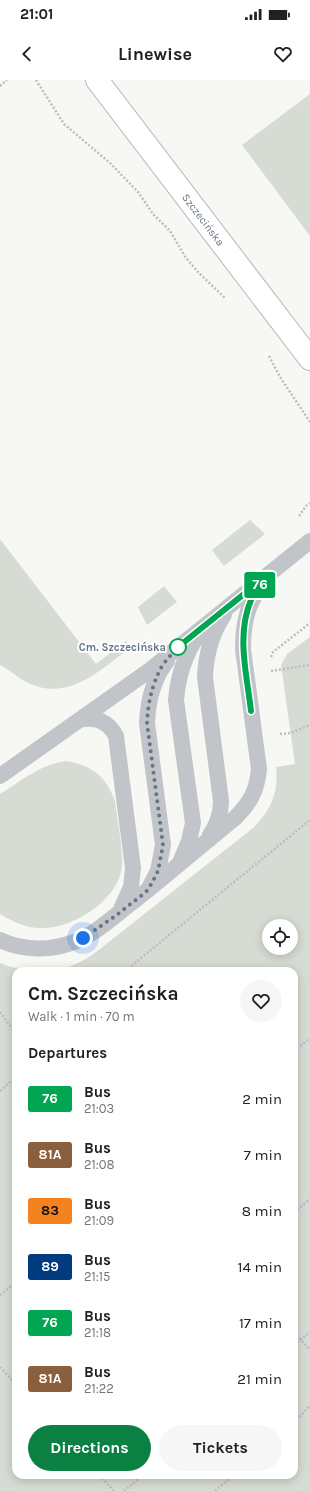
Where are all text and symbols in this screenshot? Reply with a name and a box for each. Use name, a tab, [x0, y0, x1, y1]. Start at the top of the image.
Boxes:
text: 21:01	[20, 5, 53, 23]
icon: back	[16, 43, 38, 65]
text: Linewise	[118, 43, 192, 65]
icon: heart	[272, 43, 294, 65]
street label: Szczecińska	[179, 191, 227, 249]
line badge: 76	[242, 572, 278, 598]
text: 76	[252, 576, 268, 593]
marker: Cm. Szczecińska	[169, 638, 187, 656]
place label: Cm. Szczecińska	[79, 641, 166, 654]
map controls	[262, 919, 298, 955]
button: locate	[262, 919, 298, 955]
your location	[73, 928, 93, 948]
button: heart	[240, 980, 282, 1022]
text: Cm. Szczecińska	[28, 983, 179, 1005]
text: Walk · 1 min · 70 m	[28, 1009, 135, 1024]
text: Departures	[28, 1044, 107, 1062]
text: Bus	[84, 1083, 111, 1101]
text: 76	[42, 1090, 58, 1107]
text: 2 min	[242, 1090, 282, 1108]
text: 21:03	[84, 1101, 114, 1116]
text: Bus	[84, 1139, 111, 1157]
text: 81A	[39, 1146, 61, 1163]
text: 7 min	[244, 1146, 282, 1164]
text: 21:08	[84, 1157, 115, 1172]
text: Bus	[84, 1195, 111, 1213]
text: 83	[41, 1202, 59, 1219]
text: 8 min	[242, 1202, 282, 1220]
text: 21:09	[84, 1213, 114, 1228]
text: Bus	[84, 1251, 111, 1269]
text: 89	[41, 1258, 59, 1275]
text: 14 min	[238, 1258, 282, 1276]
text: 21:15	[84, 1269, 110, 1284]
text: Bus	[84, 1307, 111, 1325]
text: 76	[42, 1314, 58, 1331]
text: 17 min	[239, 1314, 282, 1332]
text: 21:18	[84, 1325, 111, 1340]
text: Bus	[84, 1363, 111, 1381]
text: 81A	[39, 1370, 61, 1387]
text: 21 min	[237, 1370, 282, 1388]
text: 21:22	[84, 1381, 114, 1396]
button: Directions	[28, 1425, 151, 1471]
button: Tickets	[159, 1425, 282, 1471]

